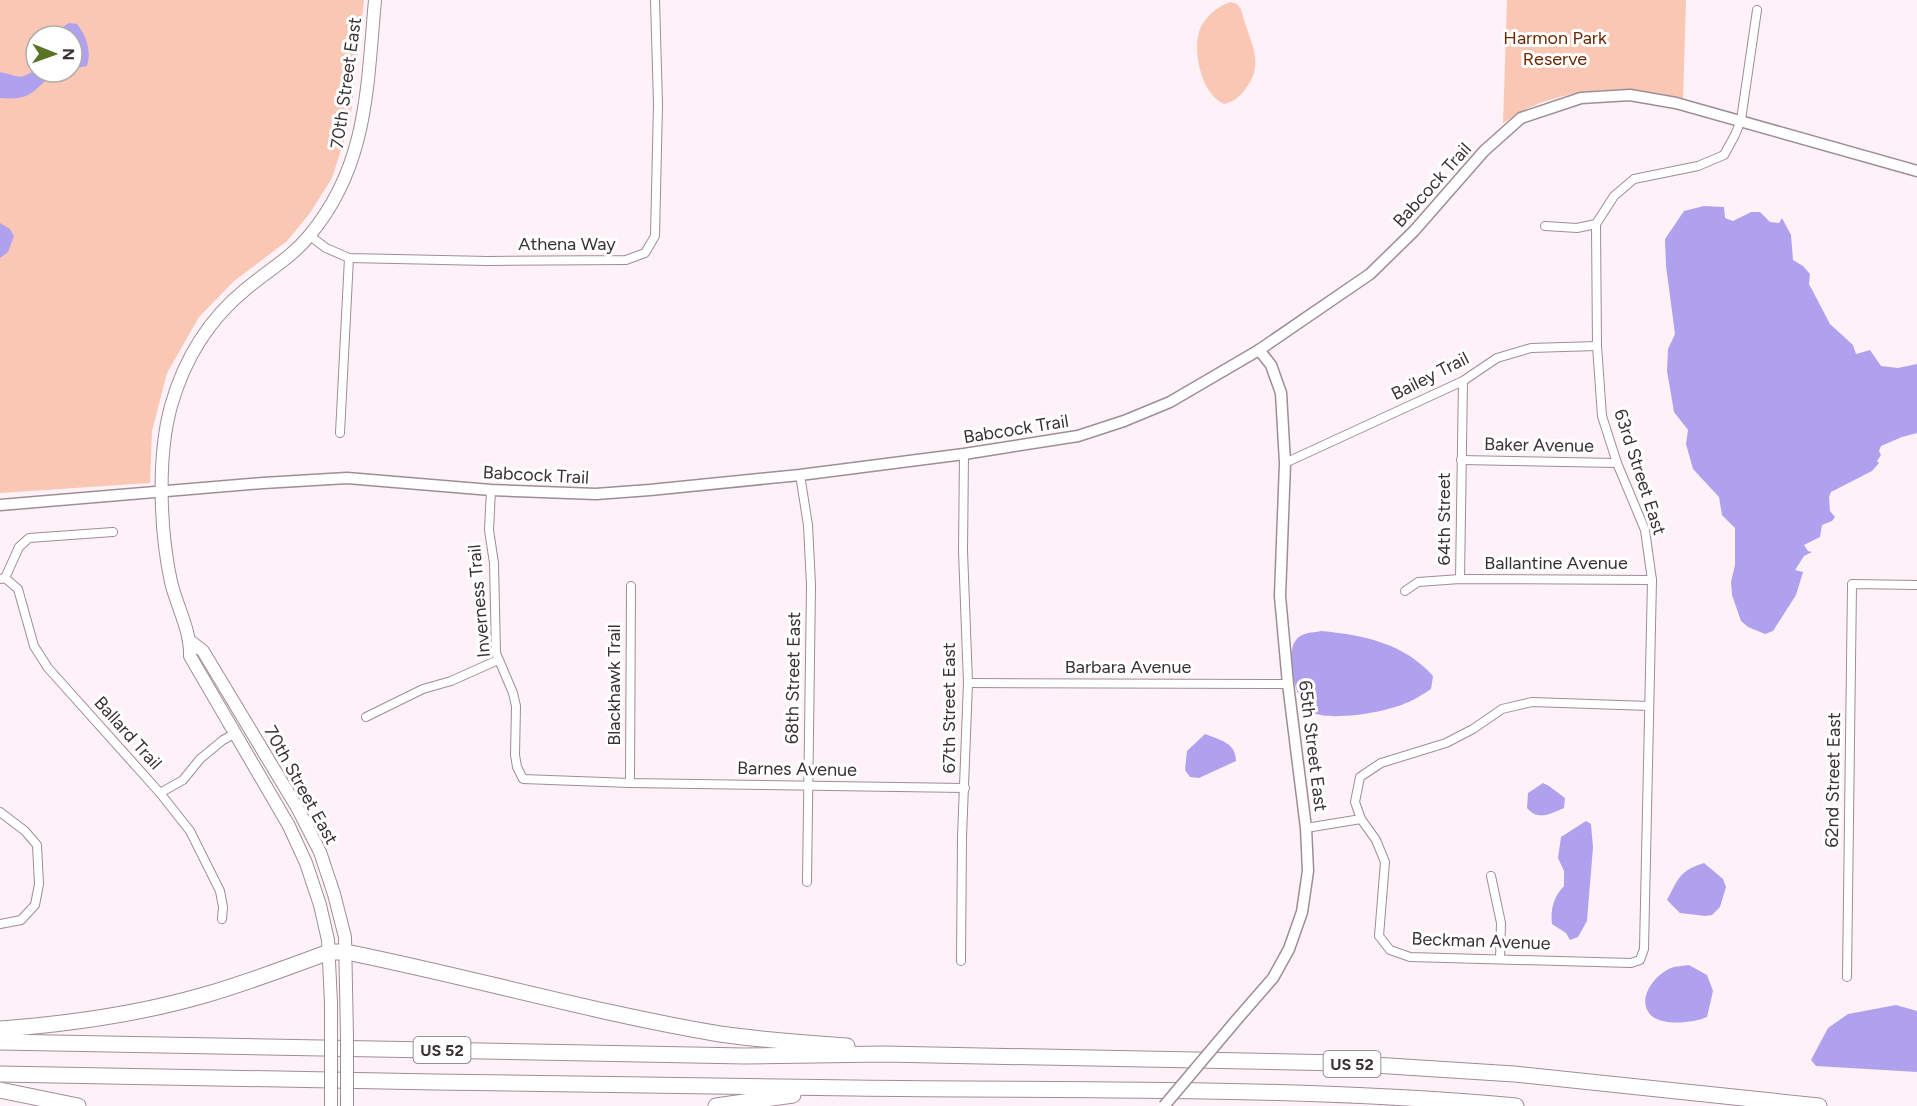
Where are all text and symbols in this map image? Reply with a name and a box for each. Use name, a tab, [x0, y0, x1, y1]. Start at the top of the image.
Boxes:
street label: 70th Street East	[326, 16, 366, 150]
north arrow	[24, 24, 84, 84]
park label: Harmon Park Reserve	[1503, 27, 1607, 70]
text: N	[59, 48, 78, 61]
street label: Babcock Trail	[1388, 138, 1476, 232]
street label: Athena Way	[518, 233, 616, 255]
street label: Bailey Trail	[1387, 347, 1473, 405]
street label: 63rd Street East	[1609, 406, 1671, 538]
street label: Babcock Trail	[962, 410, 1070, 448]
street label: Baker Avenue	[1484, 433, 1594, 457]
street label: Babcock Trail	[482, 461, 590, 489]
street label: 64th Street	[1433, 472, 1455, 566]
street label: Inverness Trail	[463, 544, 495, 658]
street label: Ballantine Avenue	[1484, 552, 1628, 574]
street label: 68th Street East	[781, 611, 805, 744]
street label: Blackhawk Trail	[603, 624, 625, 746]
street label: 67th Street East	[938, 642, 960, 774]
street label: Barbara Avenue	[1065, 656, 1191, 678]
street label: 65th Street East	[1294, 679, 1332, 813]
street label: Ballard Trail	[89, 692, 167, 774]
street label: 62nd Street East	[1821, 712, 1845, 848]
street label: 70th Street East	[259, 722, 343, 848]
street label: Barnes Avenue	[737, 757, 857, 781]
street label: Beckman Avenue	[1411, 928, 1551, 954]
road number: US 52	[414, 1037, 470, 1063]
road number: US 52	[1324, 1051, 1380, 1077]

